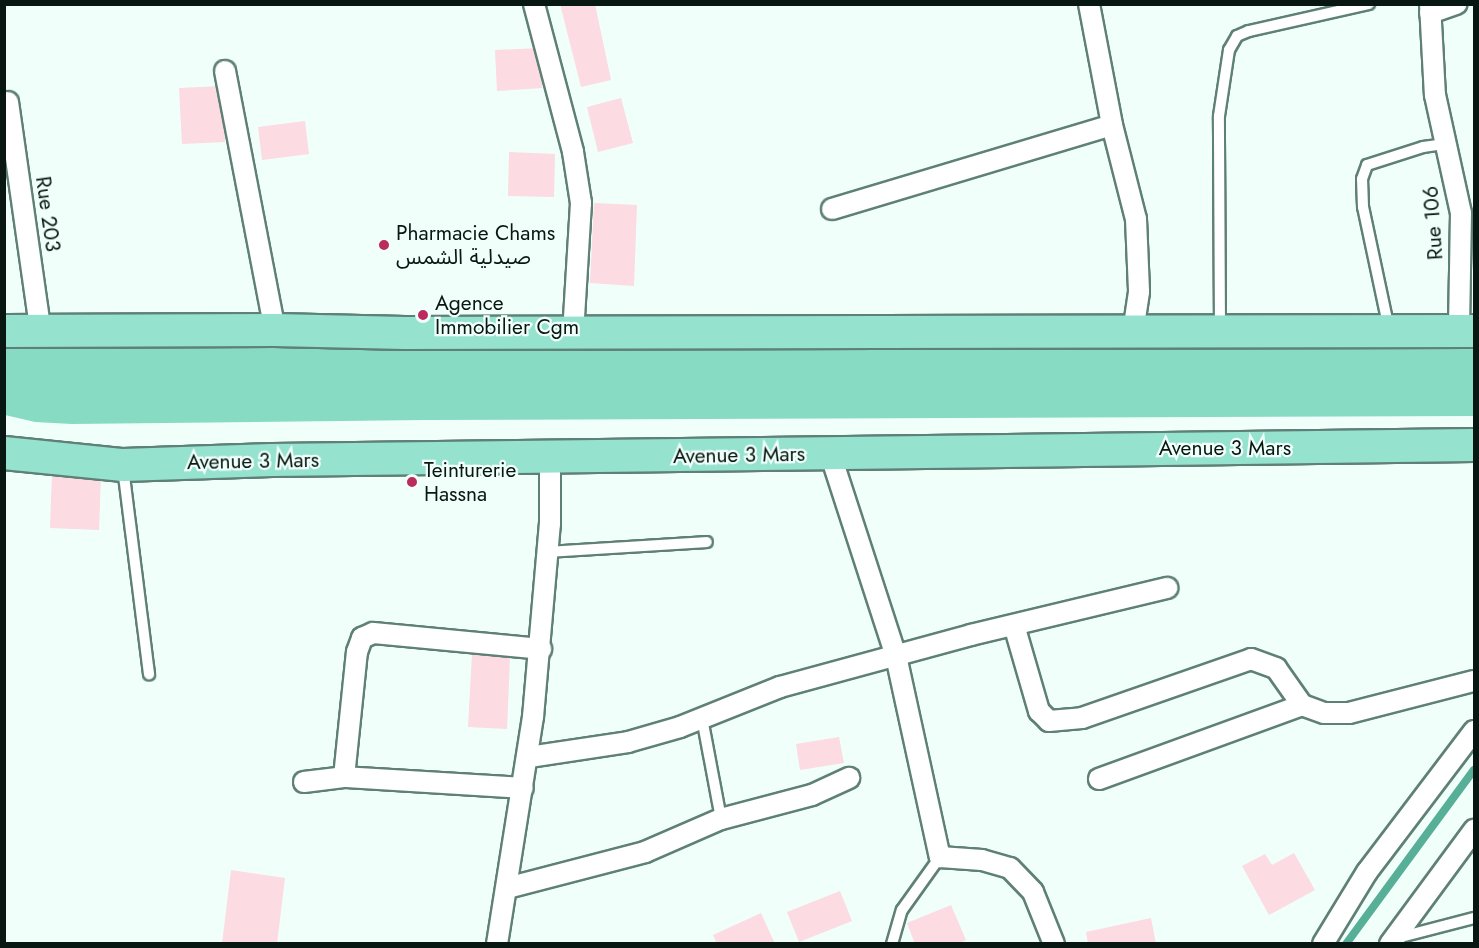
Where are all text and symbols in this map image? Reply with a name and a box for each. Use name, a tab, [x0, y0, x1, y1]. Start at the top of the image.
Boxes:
street label: Rue 203	[30, 175, 66, 253]
street label: Rue 106	[1418, 185, 1448, 261]
place label: Pharmacie Chams صيدلية الشمس	[396, 220, 555, 270]
marker: Pharmacie Chams صيدلية الشمس	[377, 238, 391, 252]
place label: Agence Immobilier Cgm	[435, 290, 579, 340]
marker: Agence Immobilier Cgm	[416, 308, 430, 322]
street label: Avenue 3 Mars	[1159, 435, 1291, 461]
street label: Avenue 3 Mars	[673, 441, 805, 469]
street label: Avenue 3 Mars	[187, 447, 319, 475]
place label: Teinturerie Hassna	[424, 457, 516, 507]
marker: Teinturerie Hassna	[405, 475, 419, 489]

